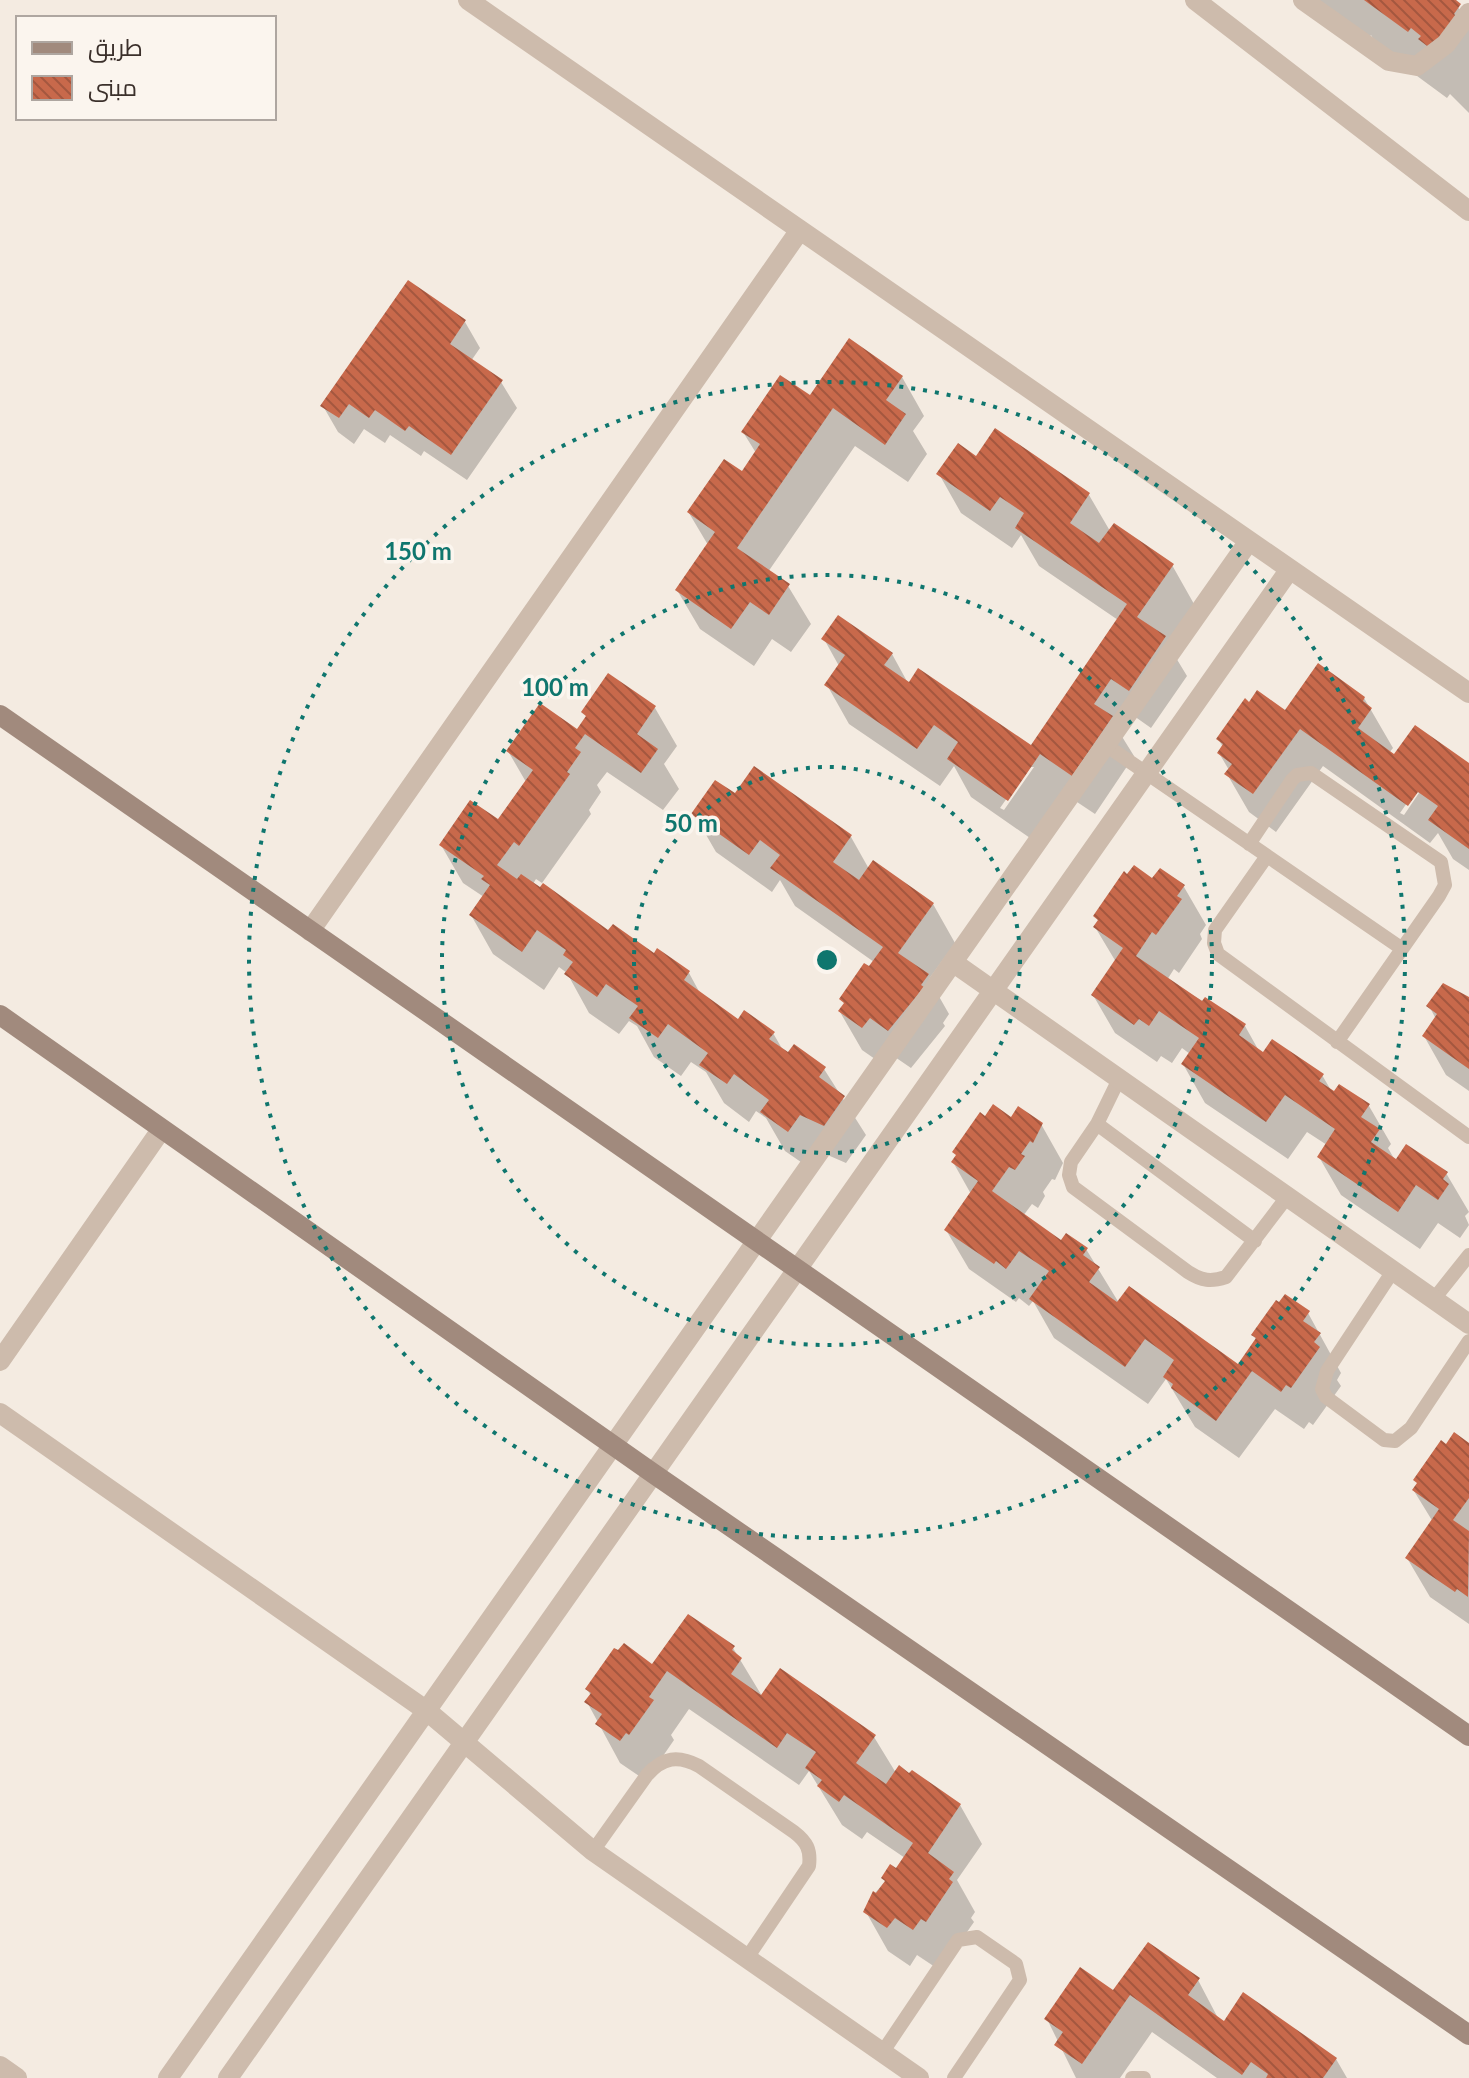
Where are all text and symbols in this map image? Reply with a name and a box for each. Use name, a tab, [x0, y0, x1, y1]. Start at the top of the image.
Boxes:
legend	[16, 16, 276, 120]
text: طريق	[88, 32, 143, 63]
text: مبنى	[88, 72, 137, 102]
text: 150 m	[384, 536, 452, 565]
text: 100 m	[521, 672, 589, 701]
text: 50 m	[664, 808, 718, 837]
centre of rings	[813, 946, 841, 974]

